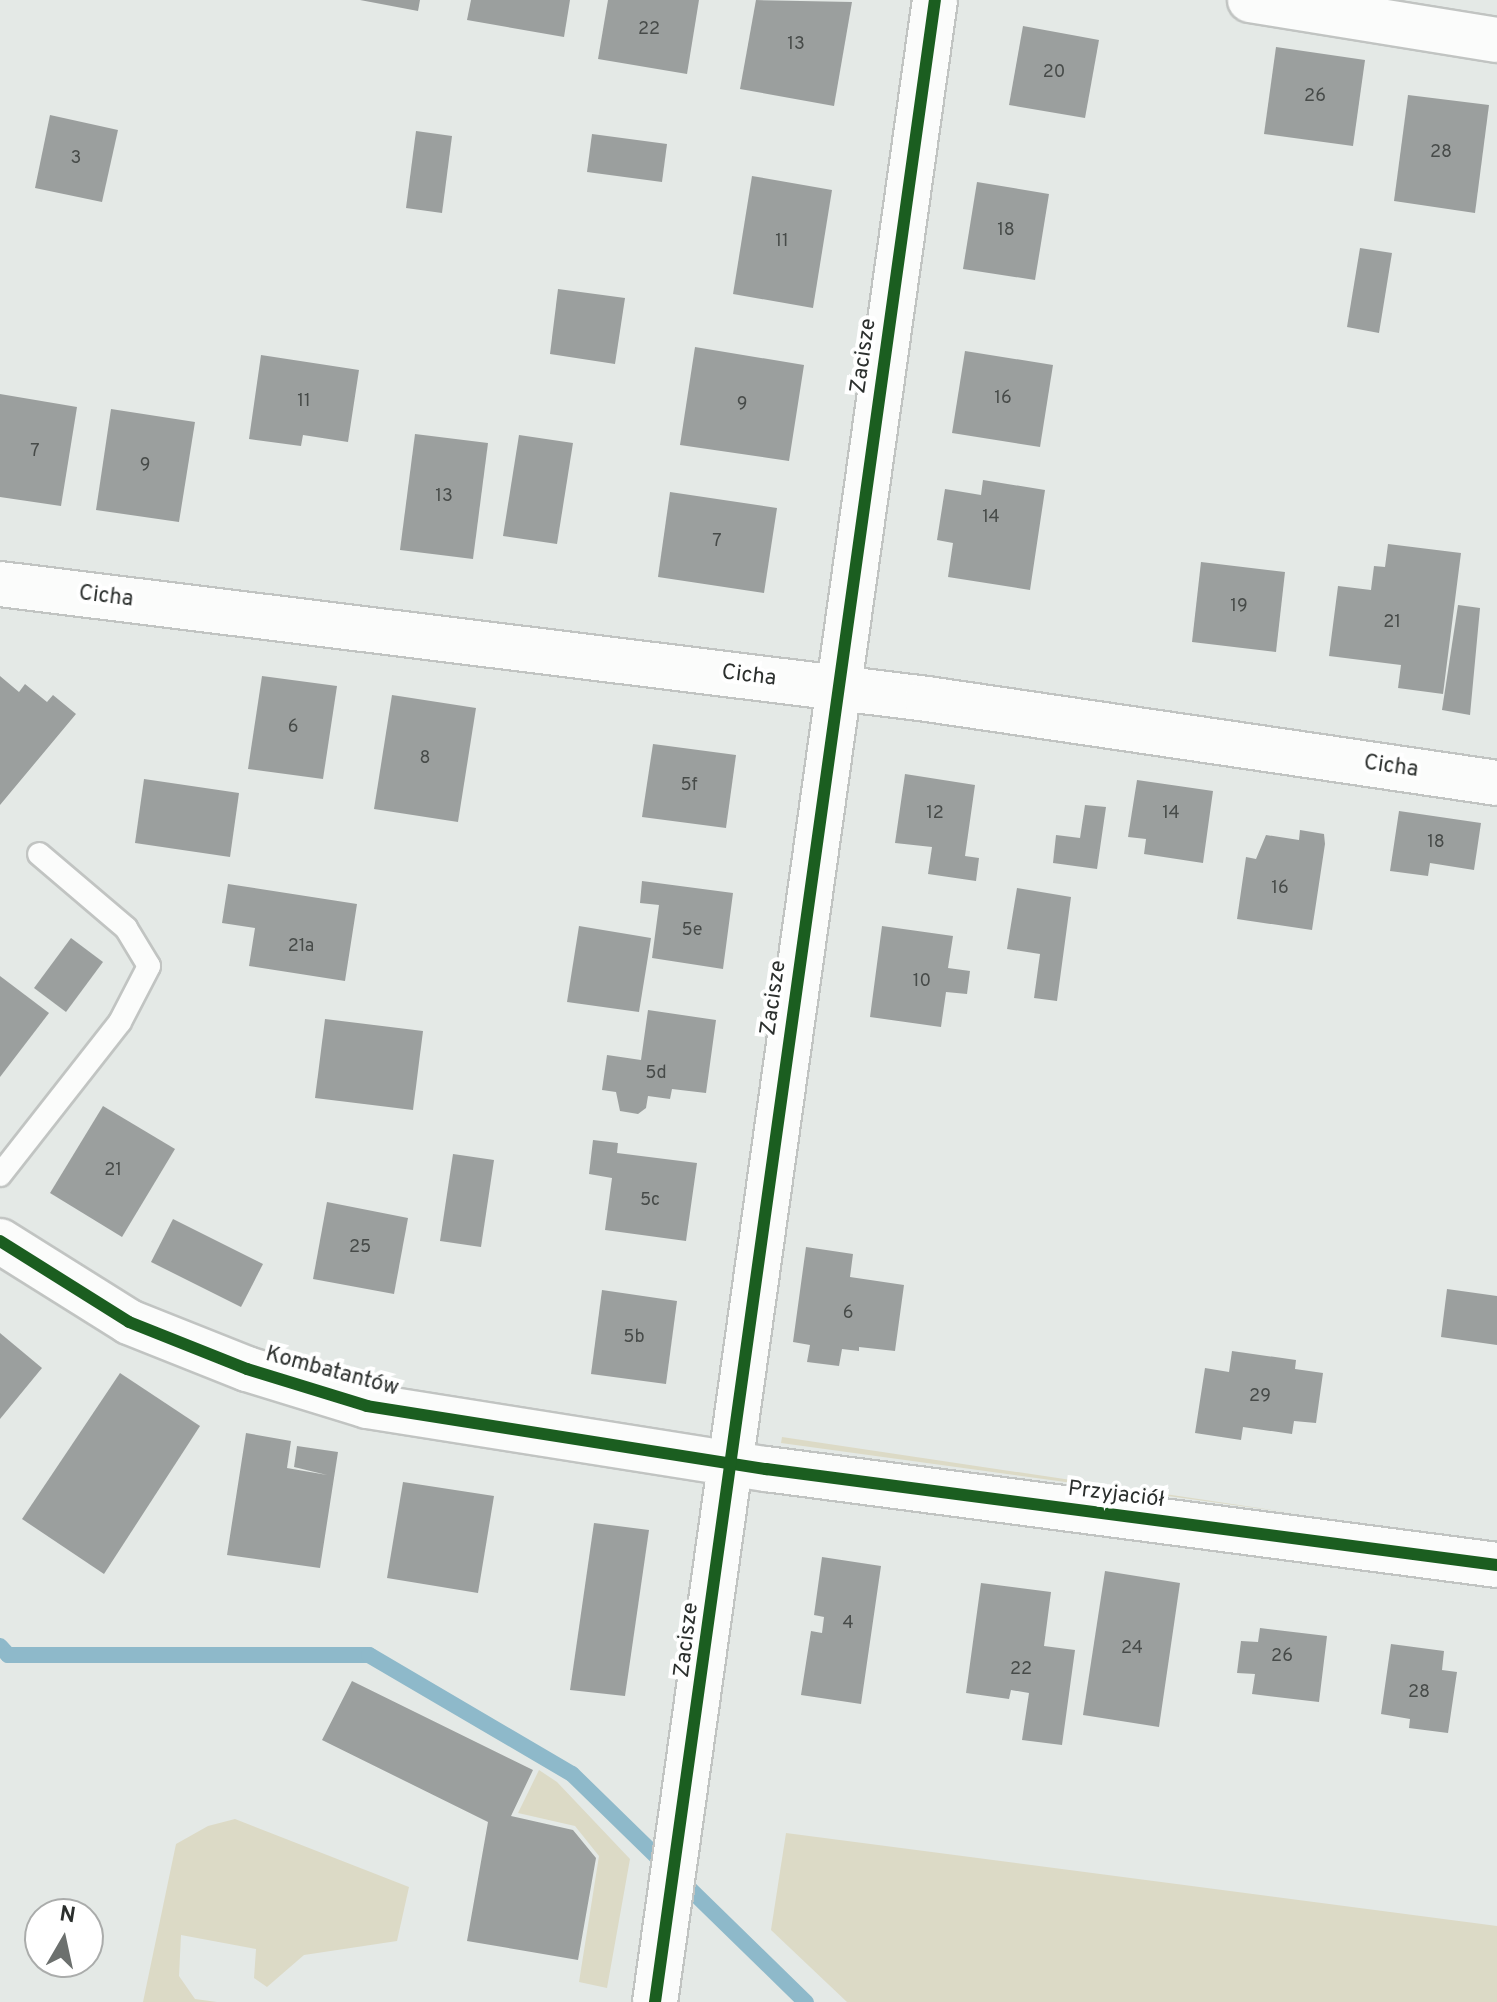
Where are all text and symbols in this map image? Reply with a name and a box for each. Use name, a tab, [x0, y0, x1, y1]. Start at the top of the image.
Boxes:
house number: 22	[638, 19, 660, 41]
house number: 13	[787, 34, 805, 56]
house number: 20	[1043, 62, 1065, 84]
house number: 26	[1304, 86, 1326, 108]
house number: 28	[1430, 142, 1452, 164]
house number: 3	[71, 148, 81, 170]
house number: 18	[997, 220, 1015, 242]
house number: 11	[775, 231, 789, 253]
street label: Zacisze	[846, 317, 882, 395]
house number: 16	[994, 388, 1012, 410]
house number: 11	[297, 391, 311, 413]
house number: 9	[737, 394, 747, 416]
house number: 7	[30, 441, 40, 463]
house number: 9	[140, 455, 150, 477]
house number: 13	[435, 486, 453, 508]
house number: 14	[982, 507, 1000, 529]
house number: 7	[712, 531, 722, 553]
street label: Cicha	[77, 581, 135, 613]
house number: 19	[1230, 596, 1248, 618]
house number: 21	[1383, 612, 1401, 634]
street label: Cicha	[720, 660, 778, 692]
house number: 6	[288, 717, 298, 739]
house number: 8	[420, 748, 430, 770]
street label: Cicha	[1362, 750, 1420, 784]
house number: 5f	[680, 775, 698, 797]
house number: 12	[926, 803, 944, 825]
house number: 14	[1162, 803, 1180, 825]
house number: 18	[1427, 832, 1445, 854]
house number: 16	[1271, 878, 1289, 900]
house number: 5e	[682, 920, 702, 942]
house number: 21a	[288, 936, 314, 958]
street label: Zacisze	[756, 959, 792, 1037]
house number: 10	[913, 971, 931, 993]
house number: 5d	[645, 1063, 667, 1085]
house number: 21	[104, 1160, 122, 1182]
house number: 5c	[640, 1190, 660, 1212]
house number: 25	[349, 1237, 371, 1259]
house number: 6	[843, 1303, 853, 1325]
house number: 5b	[623, 1327, 645, 1349]
street label: Kombatantów	[263, 1342, 401, 1402]
house number: 29	[1249, 1386, 1271, 1408]
street label: Przyjaciół	[1066, 1476, 1166, 1514]
street label: Zacisze	[669, 1601, 705, 1679]
house number: 4	[842, 1613, 854, 1635]
house number: 24	[1121, 1638, 1143, 1660]
house number: 26	[1271, 1646, 1293, 1668]
house number: 22	[1010, 1659, 1032, 1681]
house number: 28	[1408, 1682, 1430, 1704]
north arrow	[24, 1898, 104, 1978]
text: N	[58, 1901, 77, 1930]

